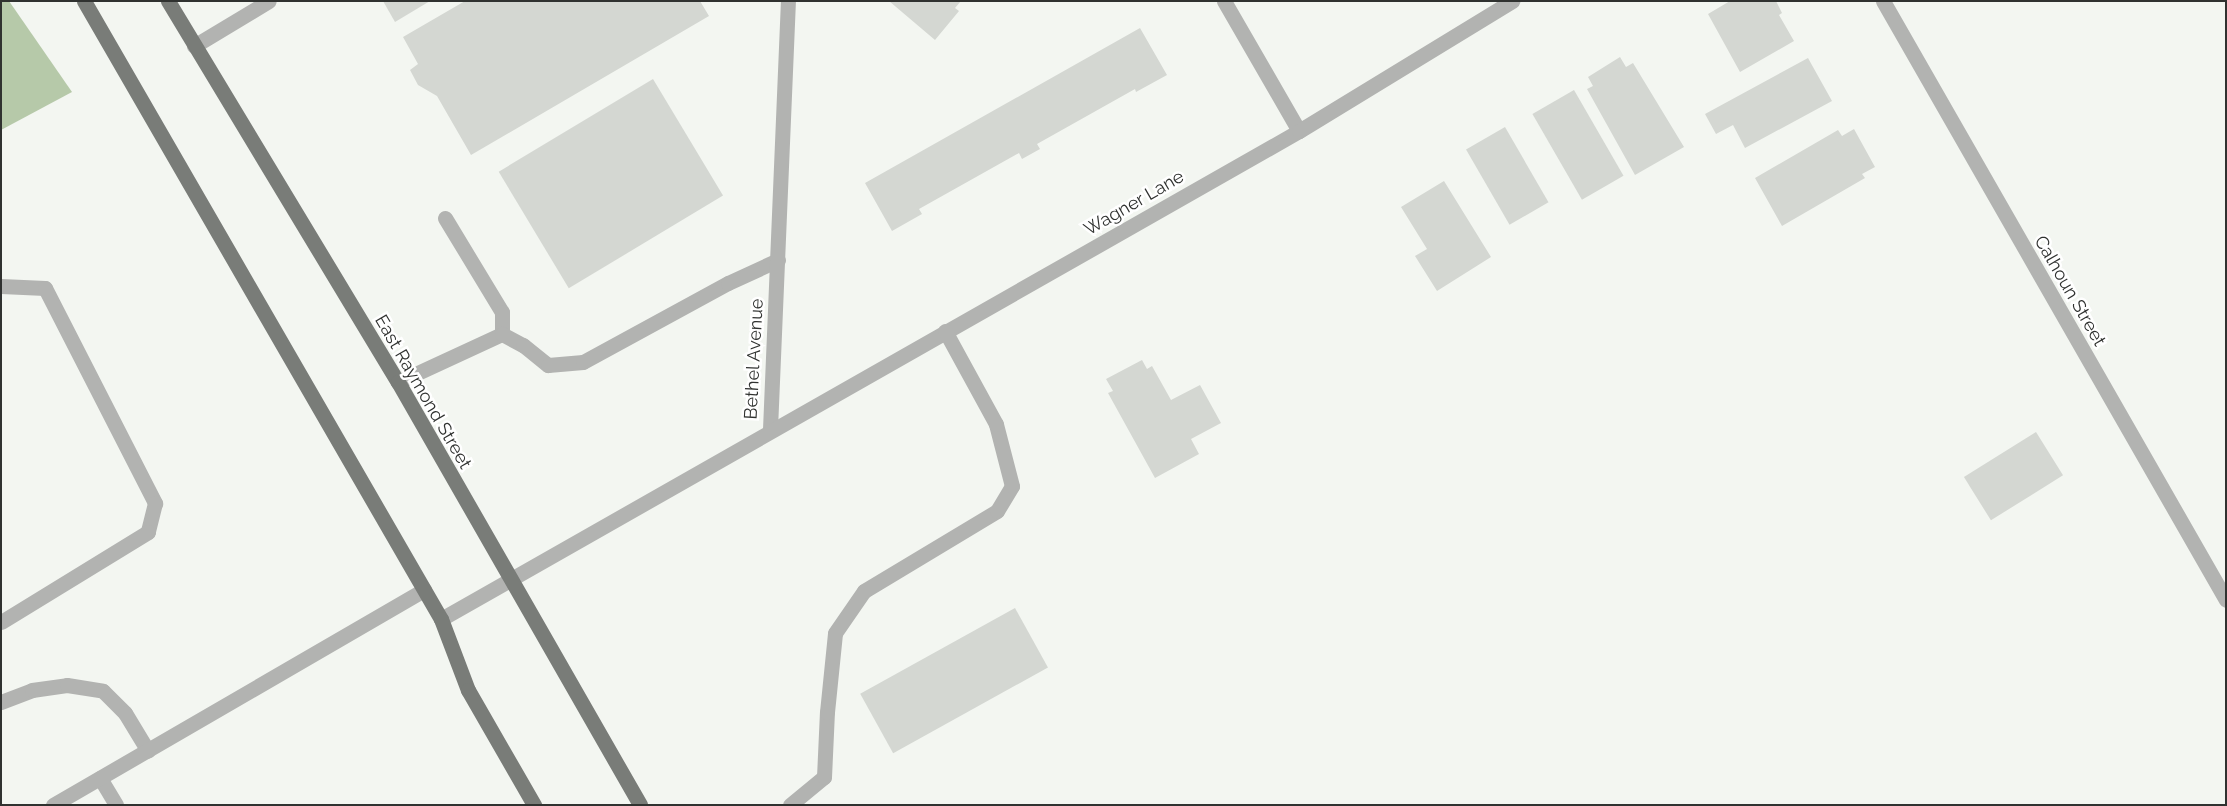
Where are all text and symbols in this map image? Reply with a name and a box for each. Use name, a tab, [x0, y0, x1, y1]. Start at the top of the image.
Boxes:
street label: Wagner Lane	[1080, 166, 1188, 240]
street label: Calhoun Street	[2030, 232, 2110, 350]
street label: Bethel Avenue	[740, 297, 768, 421]
street label: East Raymond Street	[370, 311, 476, 473]

